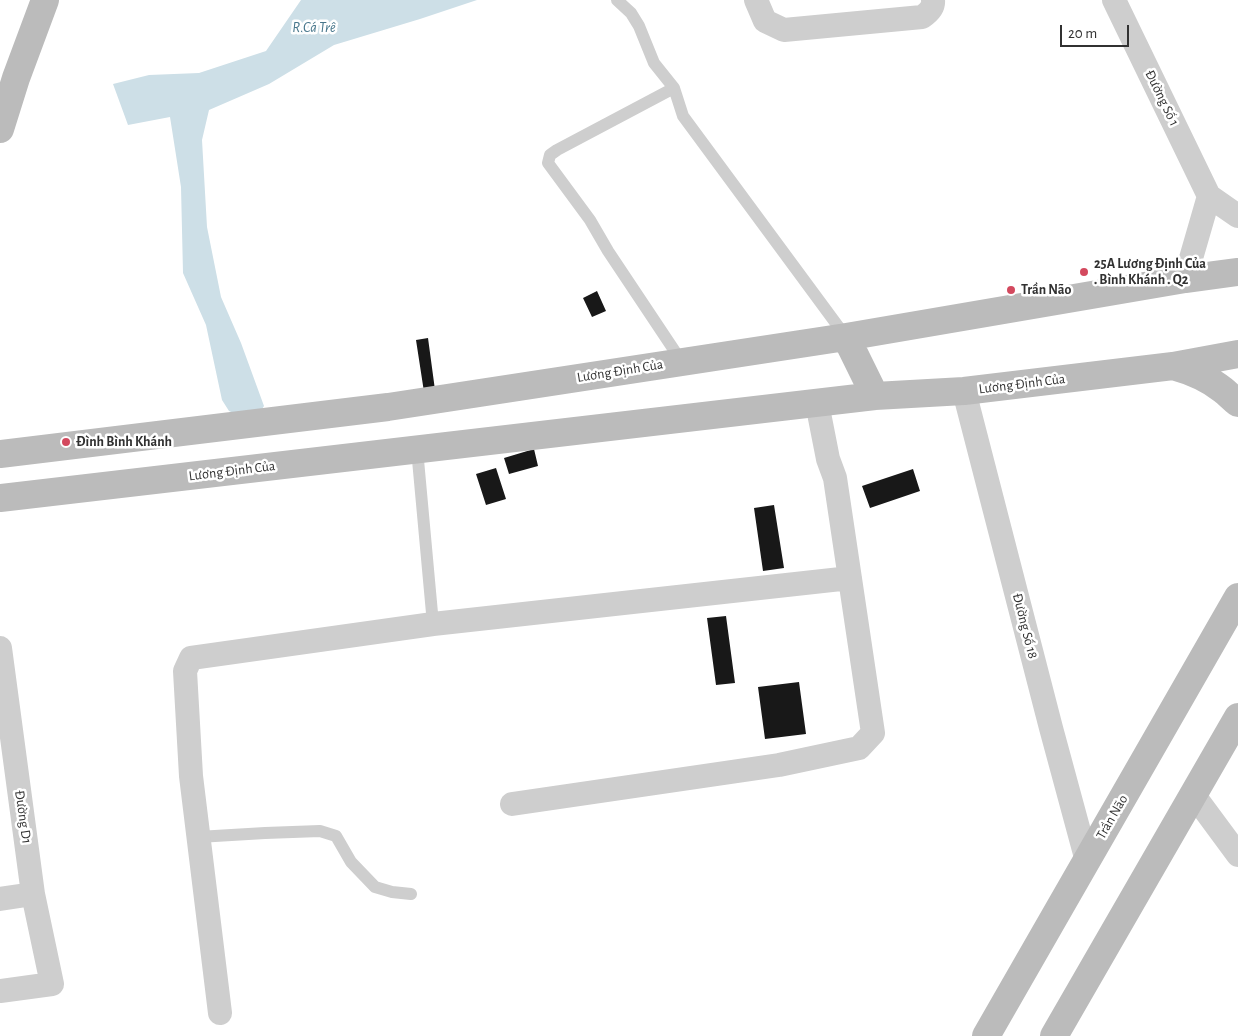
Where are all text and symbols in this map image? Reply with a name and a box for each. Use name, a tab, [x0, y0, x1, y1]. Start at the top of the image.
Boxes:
scale bar	[1063, 15, 1132, 47]
water label: R.Cá Trê	[292, 18, 336, 36]
text: 20 m	[1068, 26, 1097, 41]
street label: Đường Số 1	[1141, 67, 1183, 129]
place label: 25A Lương Định Của . Bình Khánh . Q2	[1094, 256, 1206, 288]
marker: 25A Lương Định Của . Bình Khánh . Q2	[1078, 266, 1090, 278]
place label: Trần Não	[1021, 282, 1071, 298]
marker: Trần Não	[1005, 284, 1017, 296]
street label: Lương Định Của	[576, 356, 664, 386]
street label: Lương Định Của	[978, 370, 1066, 398]
place label: Đình Bình Khánh	[76, 434, 172, 450]
marker: Đình Bình Khánh	[60, 436, 72, 448]
street label: Lương Định Của	[188, 457, 276, 485]
street label: Đường Số 18	[1009, 591, 1041, 661]
street label: Đường D1	[11, 789, 35, 845]
street label: Trần Não	[1093, 792, 1131, 842]

